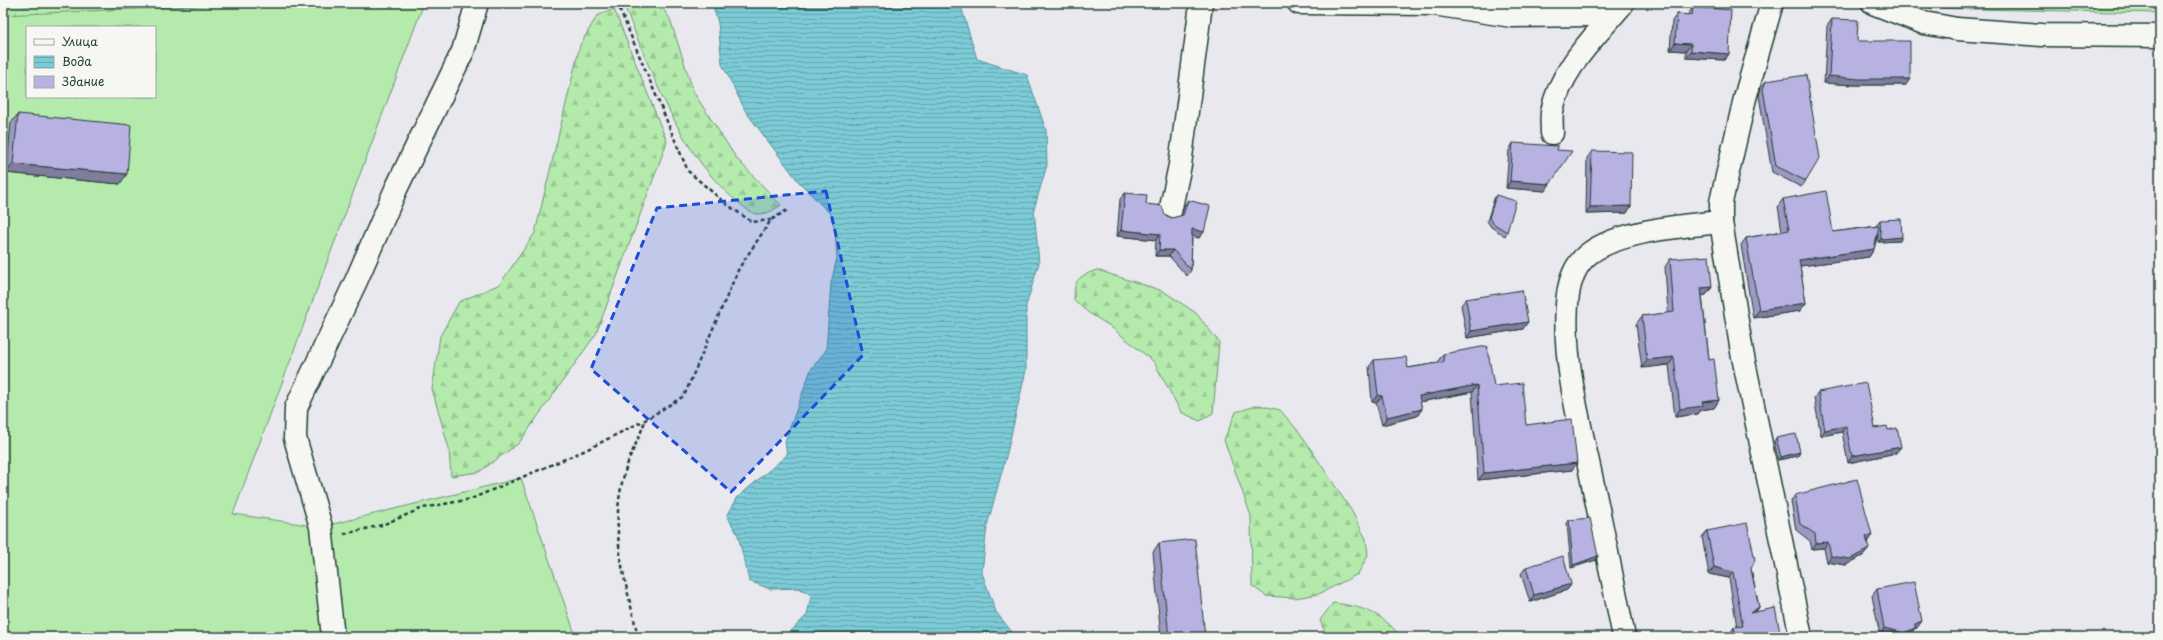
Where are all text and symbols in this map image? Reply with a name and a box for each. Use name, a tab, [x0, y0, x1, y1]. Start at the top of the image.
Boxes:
legend	[26, 26, 156, 98]
text: Улица	[62, 32, 98, 50]
text: Вода	[62, 52, 92, 70]
text: Здание	[62, 72, 104, 90]

